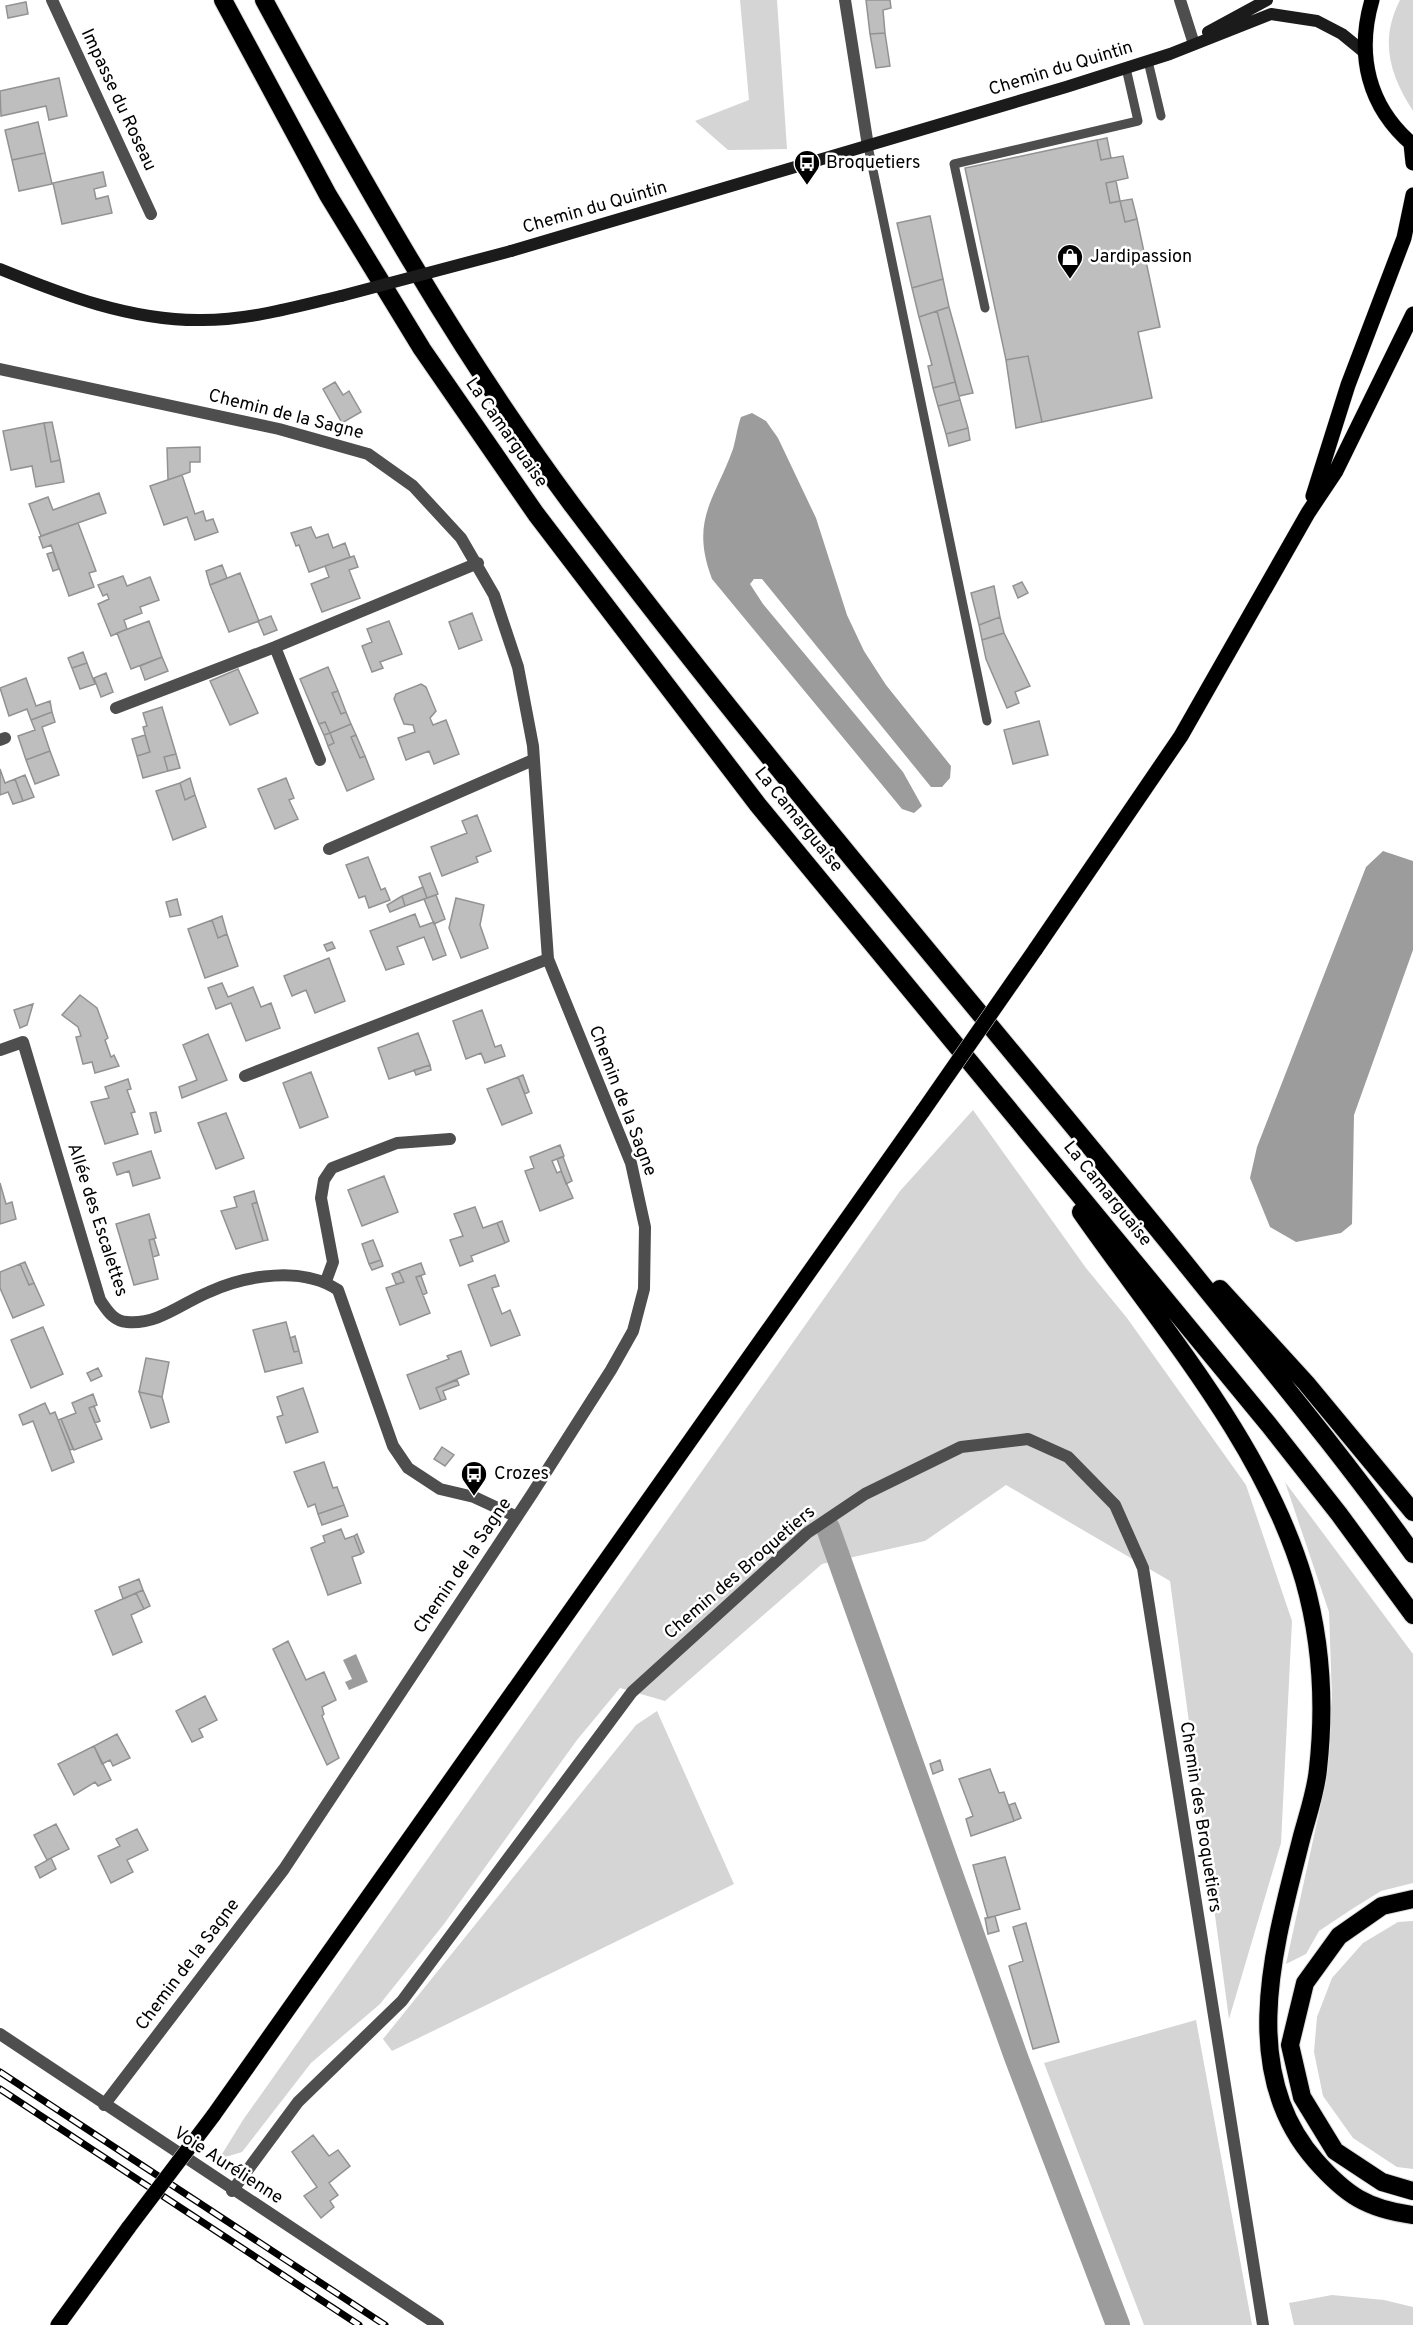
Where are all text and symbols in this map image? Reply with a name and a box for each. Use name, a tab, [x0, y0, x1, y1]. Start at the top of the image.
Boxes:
street label: Impasse du Roseau	[75, 25, 161, 175]
street label: Chemin du Quintin	[986, 36, 1136, 102]
bus stop icon: Broquetiers	[792, 148, 822, 186]
place label: Broquetiers	[826, 152, 921, 175]
street label: Chemin du Quintin	[520, 176, 670, 240]
shop icon: Jardipassion	[1055, 242, 1085, 280]
place label: Jardipassion	[1090, 246, 1192, 269]
street label: La Camarguaise	[460, 374, 552, 492]
street label: Chemin de la Sagne	[206, 385, 366, 445]
street label: La Camarguaise	[748, 763, 848, 877]
street label: Chemin de la Sagne	[583, 1022, 661, 1180]
street label: La Camarguaise	[1057, 1137, 1157, 1251]
street label: Allée des Escalettes	[61, 1140, 133, 1300]
bus stop icon: Crozes	[459, 1459, 489, 1497]
place label: Crozes	[494, 1463, 549, 1486]
street label: Chemin de la Sagne	[409, 1493, 517, 1639]
street label: Chemin des Broquetiers	[660, 1501, 820, 1645]
street label: Chemin des Broquetiers	[1174, 1720, 1226, 1914]
street label: Chemin de la Sagne	[131, 1894, 245, 2036]
street label: Voie Aurélienne	[169, 2122, 287, 2210]

